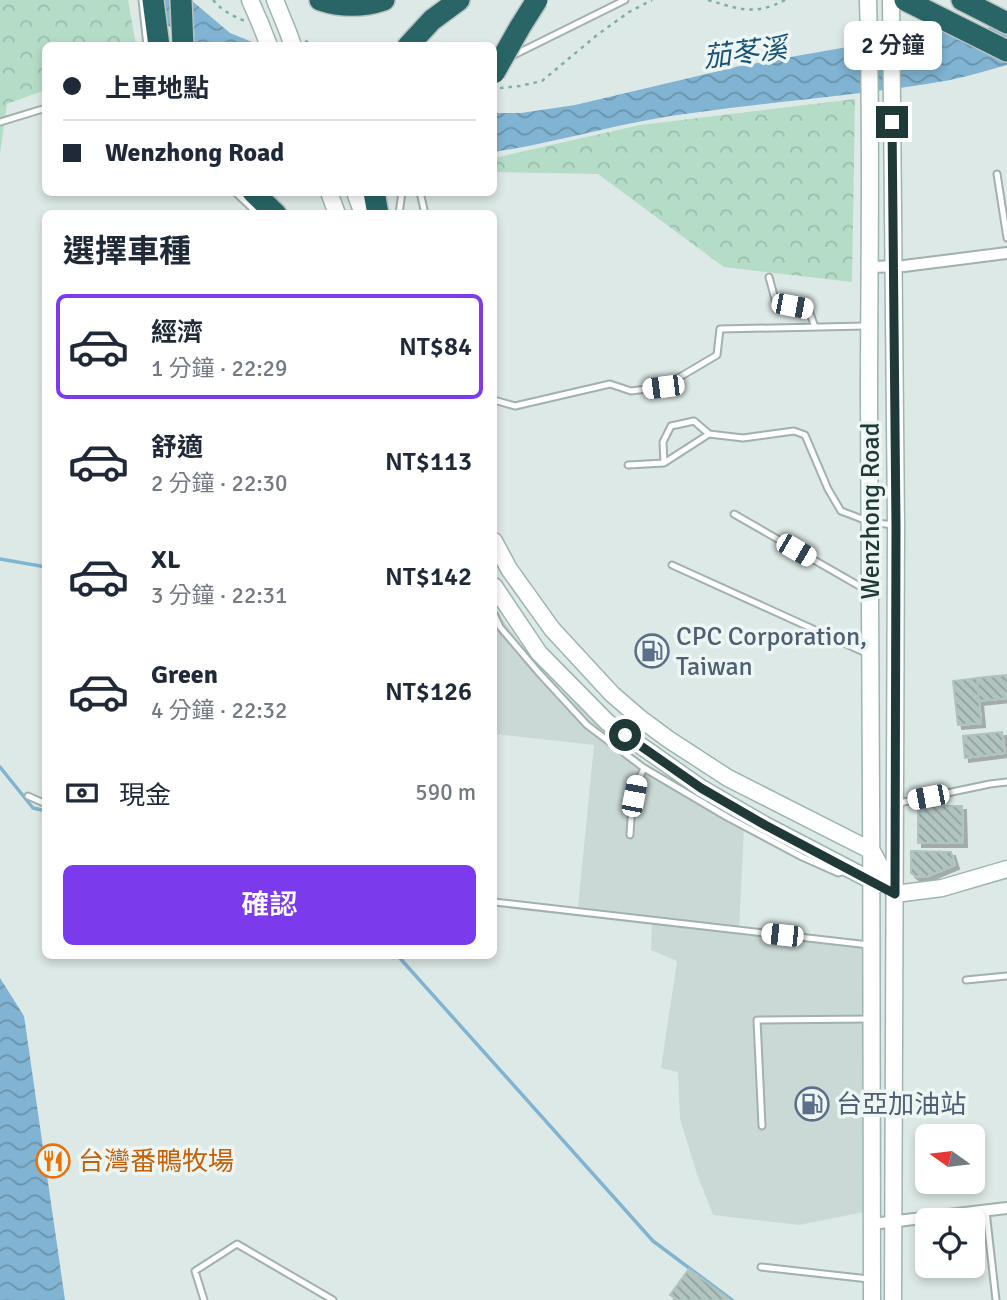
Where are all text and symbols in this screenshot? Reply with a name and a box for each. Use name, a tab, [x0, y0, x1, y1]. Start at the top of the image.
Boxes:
callout: 2 分鐘	[843, 20, 941, 69]
water label: 茄苳溪	[701, 31, 793, 75]
text: 2 分鐘	[861, 31, 925, 60]
text: 上車地點	[105, 73, 209, 105]
route end	[876, 106, 908, 138]
text: Wenzhong Road	[105, 137, 284, 169]
text: 選擇車種	[63, 232, 191, 271]
car	[770, 292, 815, 320]
icon: car	[67, 315, 130, 378]
text: 經濟	[151, 317, 203, 349]
text: NT$84	[399, 331, 472, 363]
text: 1 分鐘 · 22:29	[151, 354, 287, 383]
car	[641, 374, 686, 400]
street label: Wenzhong Road	[855, 423, 887, 599]
icon: car	[67, 430, 130, 493]
text: 舒適	[151, 432, 203, 464]
text: NT$113	[385, 446, 472, 478]
text: 2 分鐘 · 22:30	[151, 469, 287, 498]
car	[773, 530, 820, 570]
text: XL	[151, 544, 181, 576]
icon: car	[67, 545, 130, 608]
text: NT$142	[385, 561, 472, 593]
text: 3 分鐘 · 22:31	[151, 581, 287, 610]
place label: CPC Corporation, Taiwan	[676, 621, 867, 683]
fuel station icon: CPC Corporation, Taiwan	[633, 632, 671, 670]
text: Green	[151, 659, 218, 691]
icon: car	[67, 660, 130, 723]
text: NT$126	[385, 676, 472, 708]
text: 4 分鐘 · 22:32	[151, 696, 287, 725]
route start	[609, 719, 641, 751]
car	[620, 773, 649, 819]
icon: cash	[63, 774, 101, 812]
text: 590 m	[415, 778, 476, 807]
text: 現金	[119, 780, 171, 812]
car	[906, 783, 951, 811]
button: 確認	[63, 865, 476, 945]
car	[761, 922, 804, 948]
fuel station icon: 台亞加油站	[793, 1085, 831, 1123]
place label: 台亞加油站	[836, 1089, 966, 1121]
north arrow	[915, 1124, 985, 1194]
map controls	[915, 1124, 985, 1278]
restaurant icon: 台灣番鴨牧場	[34, 1142, 72, 1180]
place label: 台灣番鴨牧場	[78, 1146, 234, 1178]
button: locate	[915, 1208, 985, 1278]

